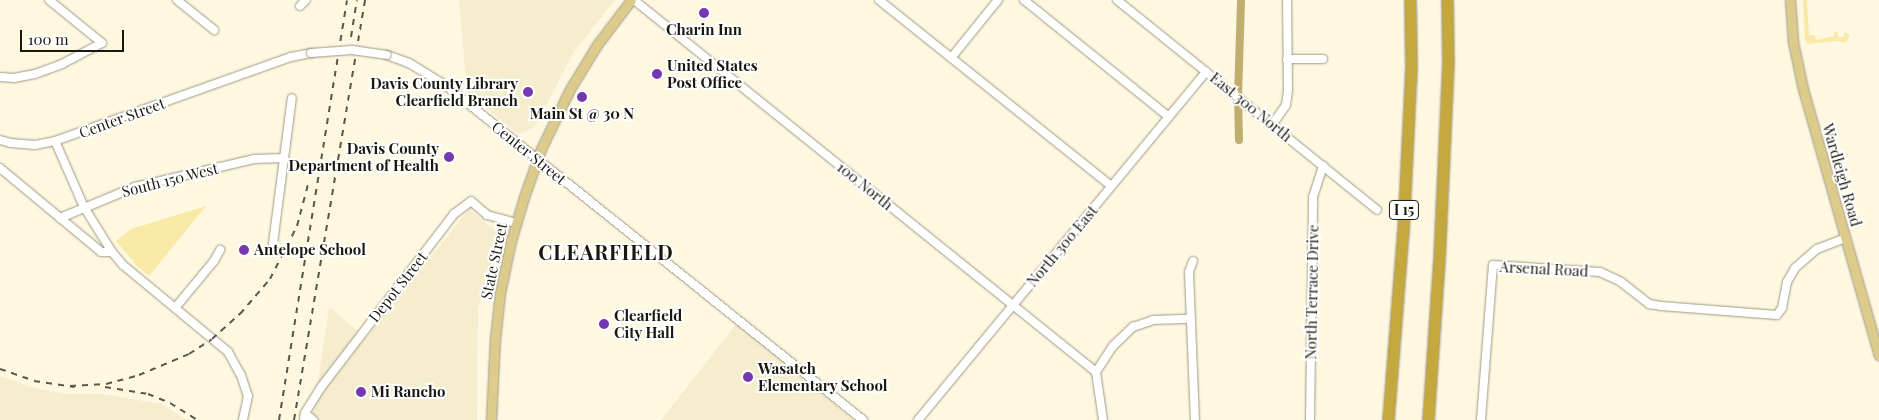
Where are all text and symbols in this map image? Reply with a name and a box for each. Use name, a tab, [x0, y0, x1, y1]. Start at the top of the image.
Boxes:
marker: Charin Inn	[698, 7, 710, 19]
scale bar	[22, 20, 126, 52]
place label: Charin Inn	[666, 21, 742, 39]
text: 100 m	[28, 29, 69, 49]
place label: United States Post Office	[667, 56, 758, 91]
marker: United States Post Office	[651, 68, 663, 80]
street label: East 300 North	[1206, 68, 1296, 146]
place label: Davis County Library Clearfield Branch	[370, 74, 518, 109]
marker: Davis County Library Clearfield Branch	[522, 86, 534, 98]
marker: Main St @ 30 N	[576, 91, 588, 103]
street label: Center Street	[76, 94, 168, 142]
place label: Main St @ 30 N	[530, 105, 634, 123]
street label: Center Street	[488, 118, 570, 188]
street label: Wardleigh Road	[1819, 122, 1865, 228]
place label: Davis County Department of Health	[288, 139, 439, 174]
marker: Davis County Department of Health	[443, 151, 455, 163]
street label: 100 North	[833, 158, 897, 214]
street label: South 150 West	[120, 159, 220, 201]
road number: I 15	[1388, 198, 1420, 222]
street label: North 300 East	[1023, 202, 1101, 290]
street label: State Street	[477, 221, 511, 301]
street label: North Terrace Drive	[1302, 224, 1322, 360]
district label: CLEARFIELD	[537, 239, 675, 263]
place label: Antelope School	[254, 241, 366, 259]
marker: Antelope School	[238, 244, 250, 256]
street label: Depot Street	[365, 248, 431, 326]
street label: Arsenal Road	[1499, 258, 1589, 280]
place label: Clearfield City Hall	[614, 306, 682, 341]
marker: Clearfield City Hall	[598, 318, 610, 330]
place label: Wasatch Elementary School	[758, 359, 888, 394]
marker: Wasatch Elementary School	[742, 371, 754, 383]
place label: Mi Rancho	[371, 383, 446, 401]
marker: Mi Rancho	[355, 386, 367, 398]

